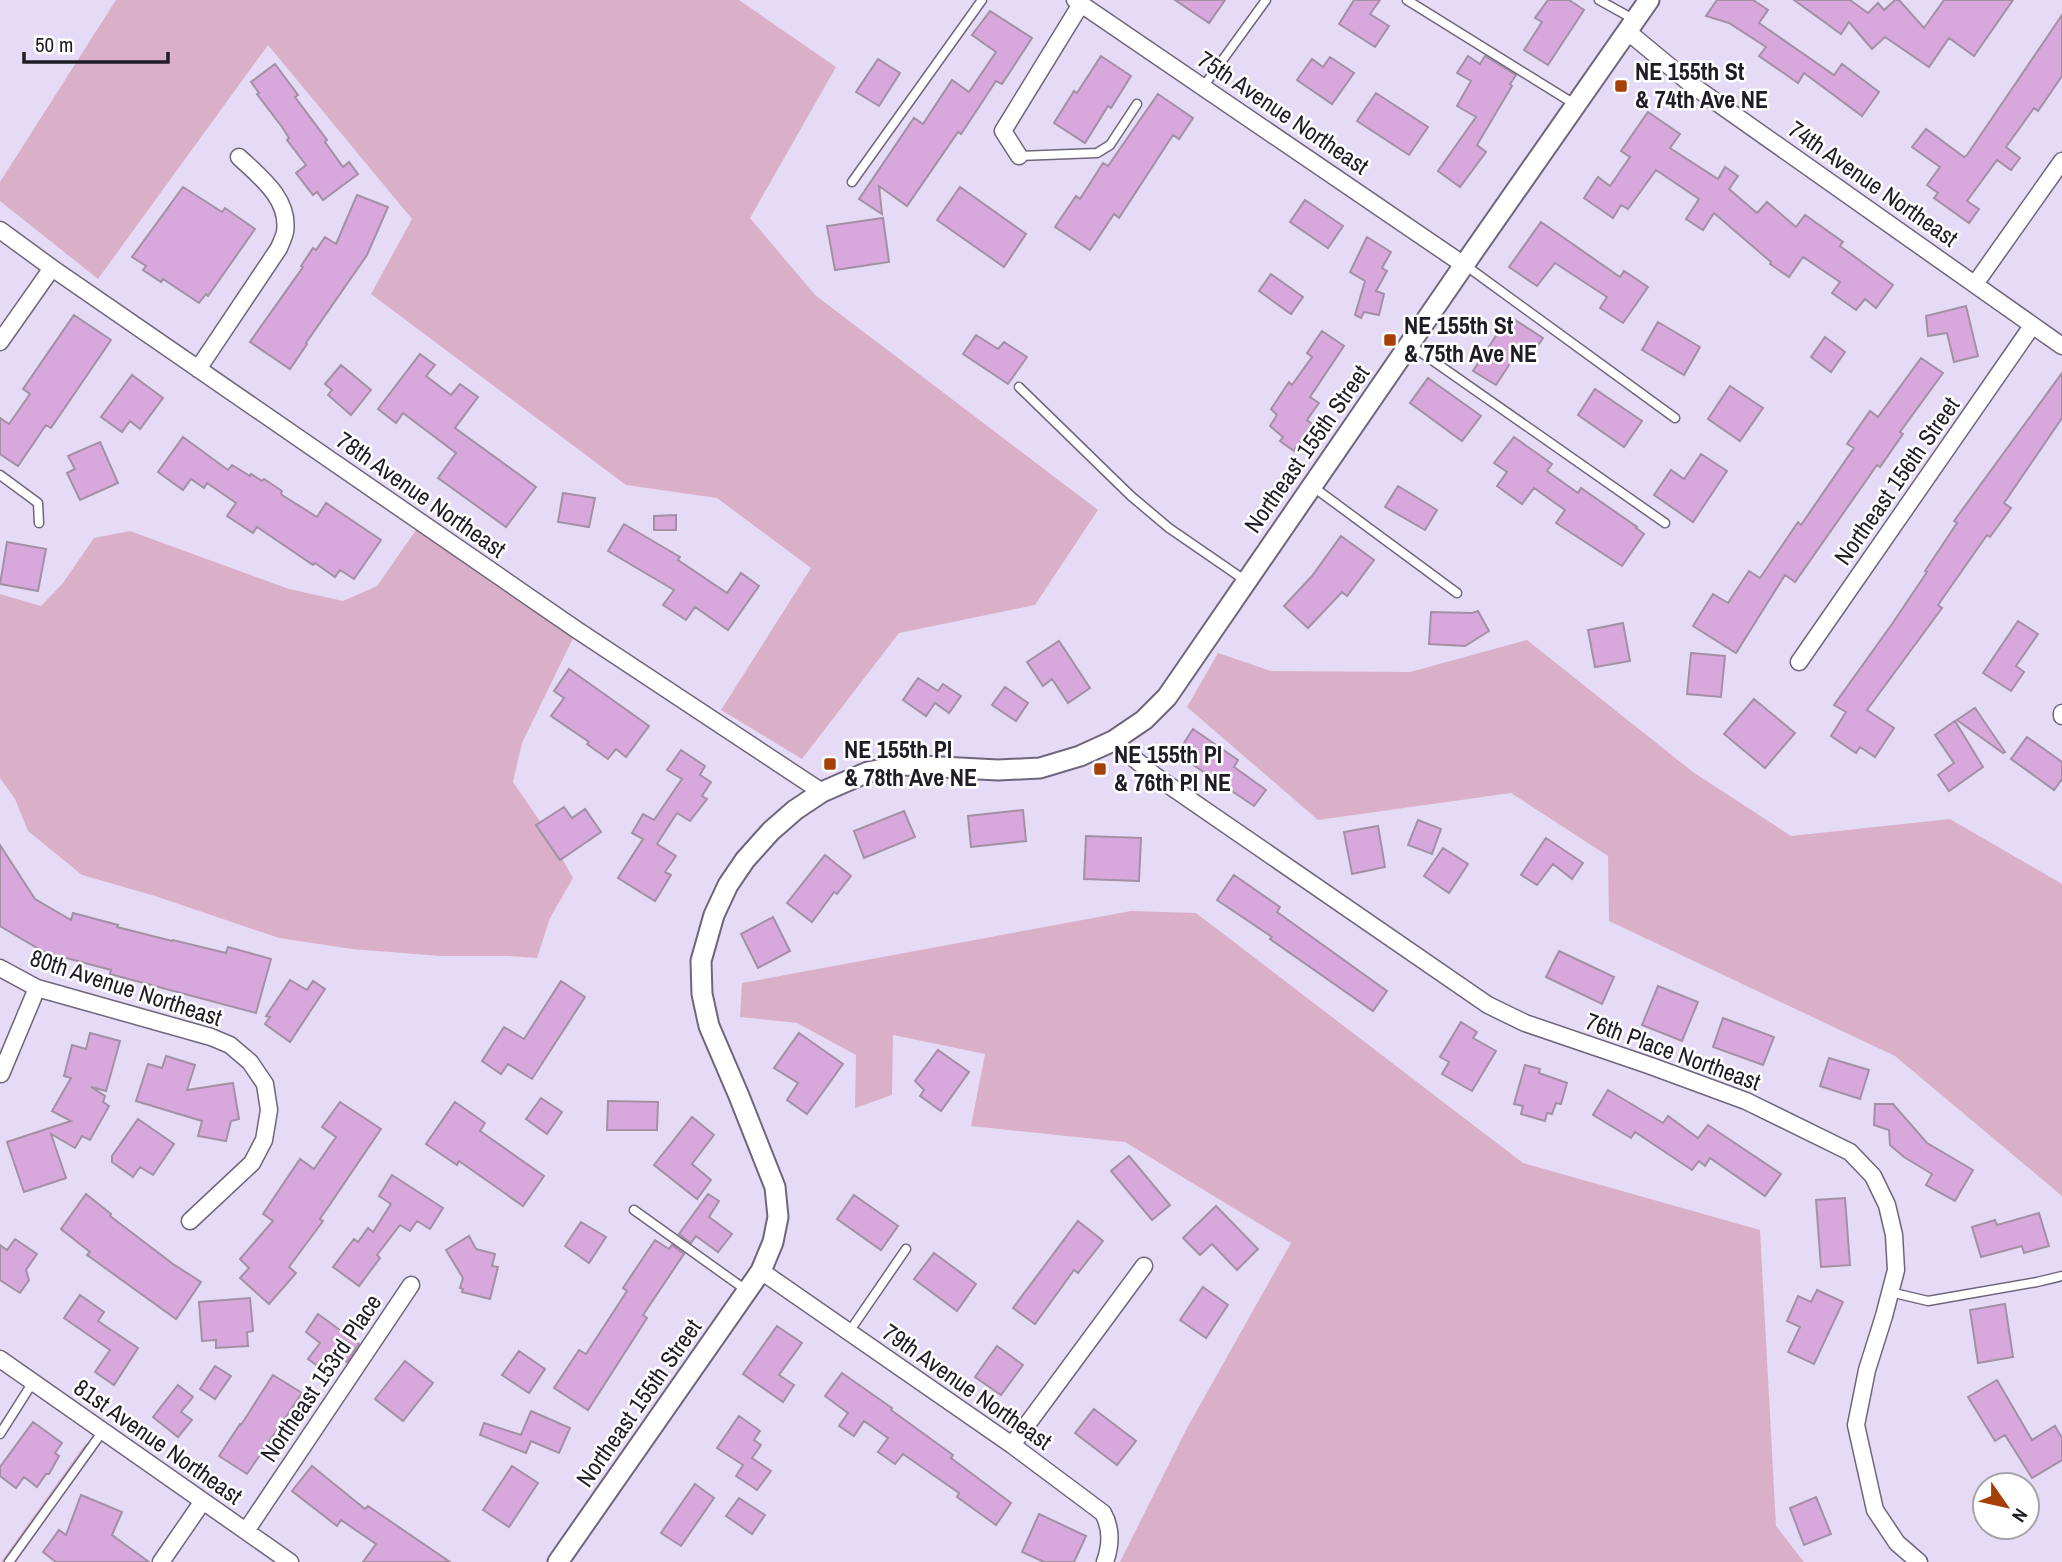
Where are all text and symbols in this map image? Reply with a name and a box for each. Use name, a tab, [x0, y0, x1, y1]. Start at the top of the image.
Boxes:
scale bar	[24, 21, 168, 65]
text: 50 m	[35, 30, 73, 59]
street label: 75th Avenue Northeast	[1192, 43, 1376, 182]
place label: NE 155th St & 74th Ave NE	[1635, 55, 1768, 115]
marker: NE 155th St & 74th Ave NE	[1613, 78, 1629, 94]
street label: 74th Avenue Northeast	[1783, 113, 1965, 254]
place label: NE 155th St & 75th Ave NE	[1404, 309, 1537, 369]
marker: NE 155th St & 75th Ave NE	[1382, 332, 1398, 348]
street label: Northeast 155th Street	[1236, 358, 1376, 539]
street label: Northeast 156th Street	[1826, 390, 1966, 571]
street label: 78th Avenue Northeast	[331, 424, 513, 565]
place label: NE 155th Pl & 78th Ave NE	[844, 733, 977, 793]
place label: NE 155th Pl & 76th Pl NE	[1114, 738, 1231, 798]
marker: NE 155th Pl & 78th Ave NE	[822, 756, 838, 772]
marker: NE 155th Pl & 76th Pl NE	[1092, 761, 1108, 777]
street label: 80th Avenue Northeast	[26, 941, 227, 1033]
street label: 76th Place Northeast	[1582, 1005, 1766, 1098]
street label: Northeast 153rd Place	[252, 1287, 388, 1468]
street label: Northeast 155th Street	[568, 1312, 708, 1493]
street label: 79th Avenue Northeast	[877, 1316, 1059, 1457]
street label: 81st Avenue Northeast	[68, 1371, 250, 1512]
north arrow	[1971, 1471, 2041, 1541]
text: N	[2006, 1504, 2034, 1527]

